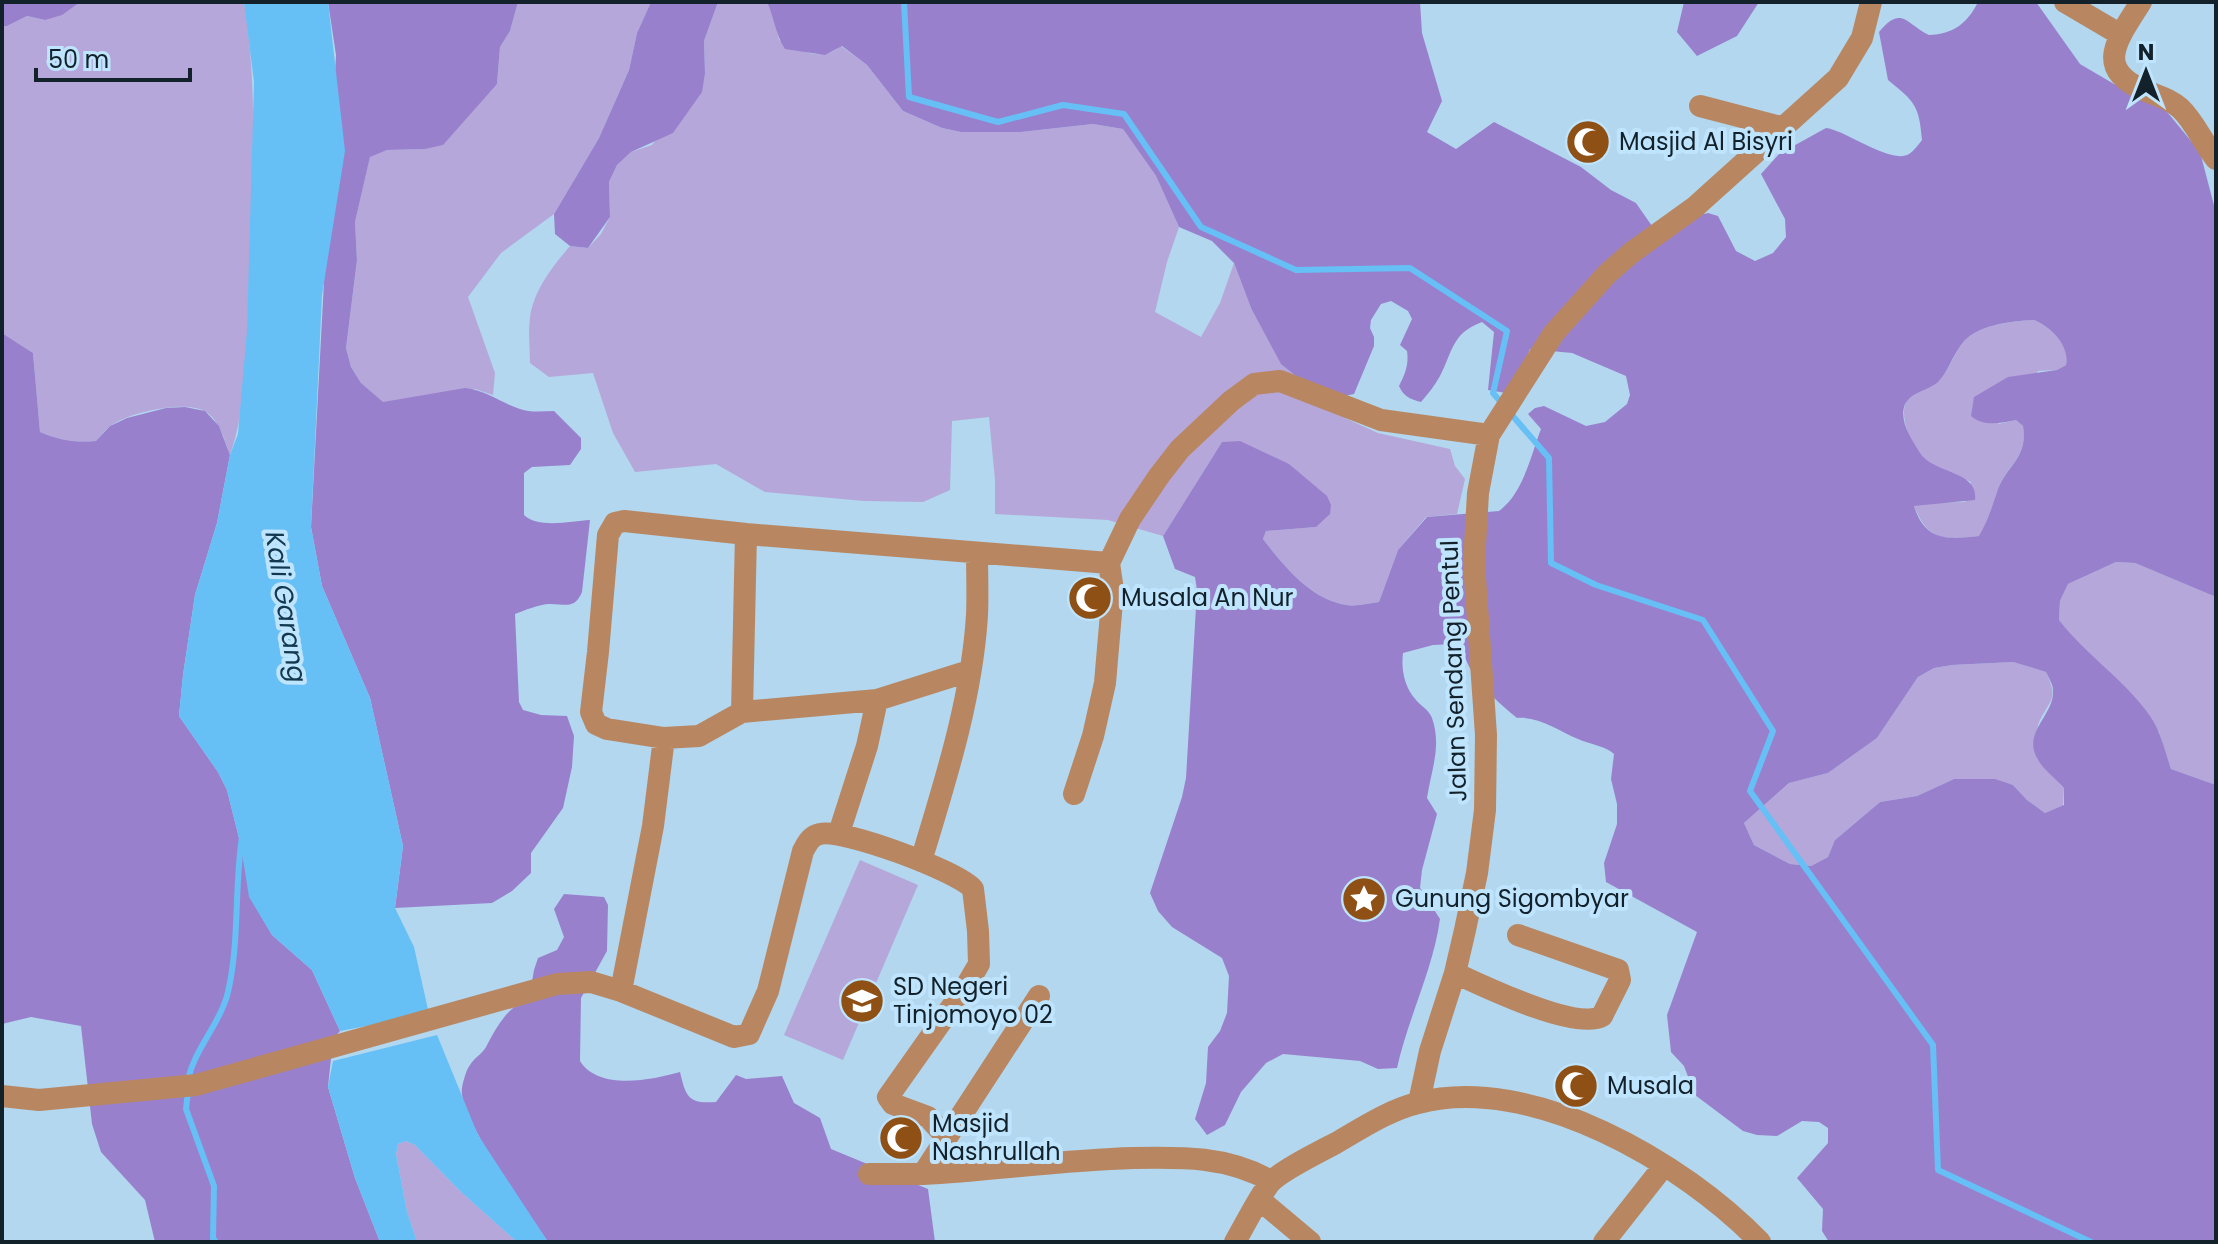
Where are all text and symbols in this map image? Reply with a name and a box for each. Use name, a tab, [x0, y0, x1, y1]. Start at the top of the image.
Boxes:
scale bar	[36, 32, 190, 82]
north arrow	[2106, 32, 2186, 112]
text: N	[2138, 37, 2154, 68]
text: 50 m	[48, 43, 109, 76]
mosque icon: Masjid Al Bisyri	[1564, 118, 1612, 166]
place label: Masjid Al Bisyri	[1619, 125, 1793, 158]
water label: Kali Garang	[256, 529, 316, 685]
street label: Jalan Sendang Pentul	[1432, 540, 1475, 802]
mosque icon: Musala An Nur	[1066, 574, 1114, 622]
place label: Musala An Nur	[1121, 581, 1293, 614]
place icon: Gunung Sigombyar	[1340, 875, 1388, 923]
place label: Gunung Sigombyar	[1395, 882, 1629, 915]
place label: SD Negeri Tinjomoyo 02	[893, 970, 1053, 1031]
school or university icon: SD Negeri Tinjomoyo 02	[838, 977, 886, 1025]
mosque icon: Musala	[1552, 1062, 1600, 1110]
place label: Musala	[1607, 1069, 1694, 1102]
place label: Masjid Nashrullah	[932, 1107, 1061, 1168]
mosque icon: Masjid Nashrullah	[877, 1114, 925, 1162]

